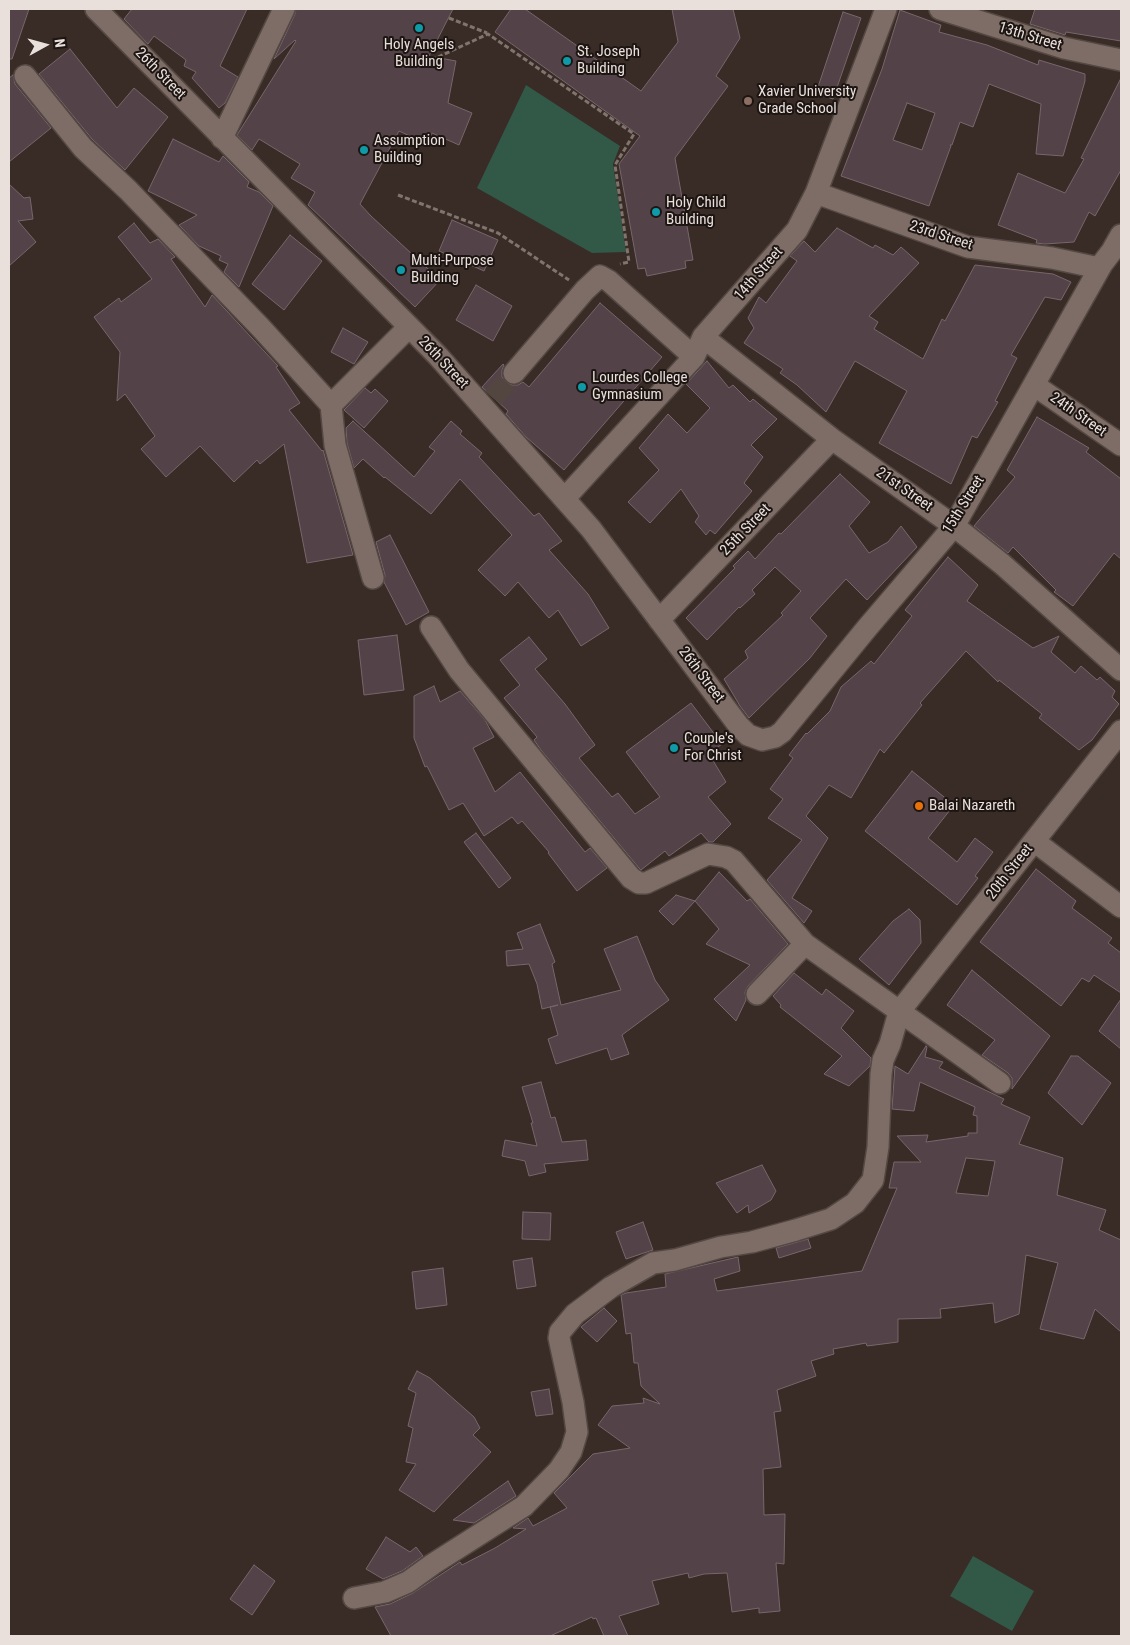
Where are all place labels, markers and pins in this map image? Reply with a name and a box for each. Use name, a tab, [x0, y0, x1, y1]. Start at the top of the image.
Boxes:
marker: Holy Angels Building	[413, 22, 425, 34]
place label: Holy Angels Building	[384, 36, 454, 71]
place label: St. Joseph Building	[577, 43, 640, 78]
marker: St. Joseph Building	[561, 55, 573, 67]
place label: Xavier University Grade School	[758, 83, 856, 118]
marker: Xavier University Grade School	[742, 95, 754, 107]
place label: Assumption Building	[374, 132, 445, 167]
marker: Assumption Building	[358, 144, 370, 156]
place label: Holy Child Building	[666, 194, 726, 229]
marker: Holy Child Building	[650, 206, 662, 218]
place label: Multi-Purpose Building	[411, 252, 494, 287]
marker: Multi-Purpose Building	[395, 264, 407, 276]
place label: Lourdes College Gymnasium	[592, 369, 687, 404]
marker: Lourdes College Gymnasium	[576, 381, 588, 393]
place label: Couple's For Christ	[684, 730, 742, 765]
marker: Couple's For Christ	[668, 742, 680, 754]
place label: Balai Nazareth	[929, 797, 1015, 815]
marker: Balai Nazareth	[913, 800, 925, 812]

